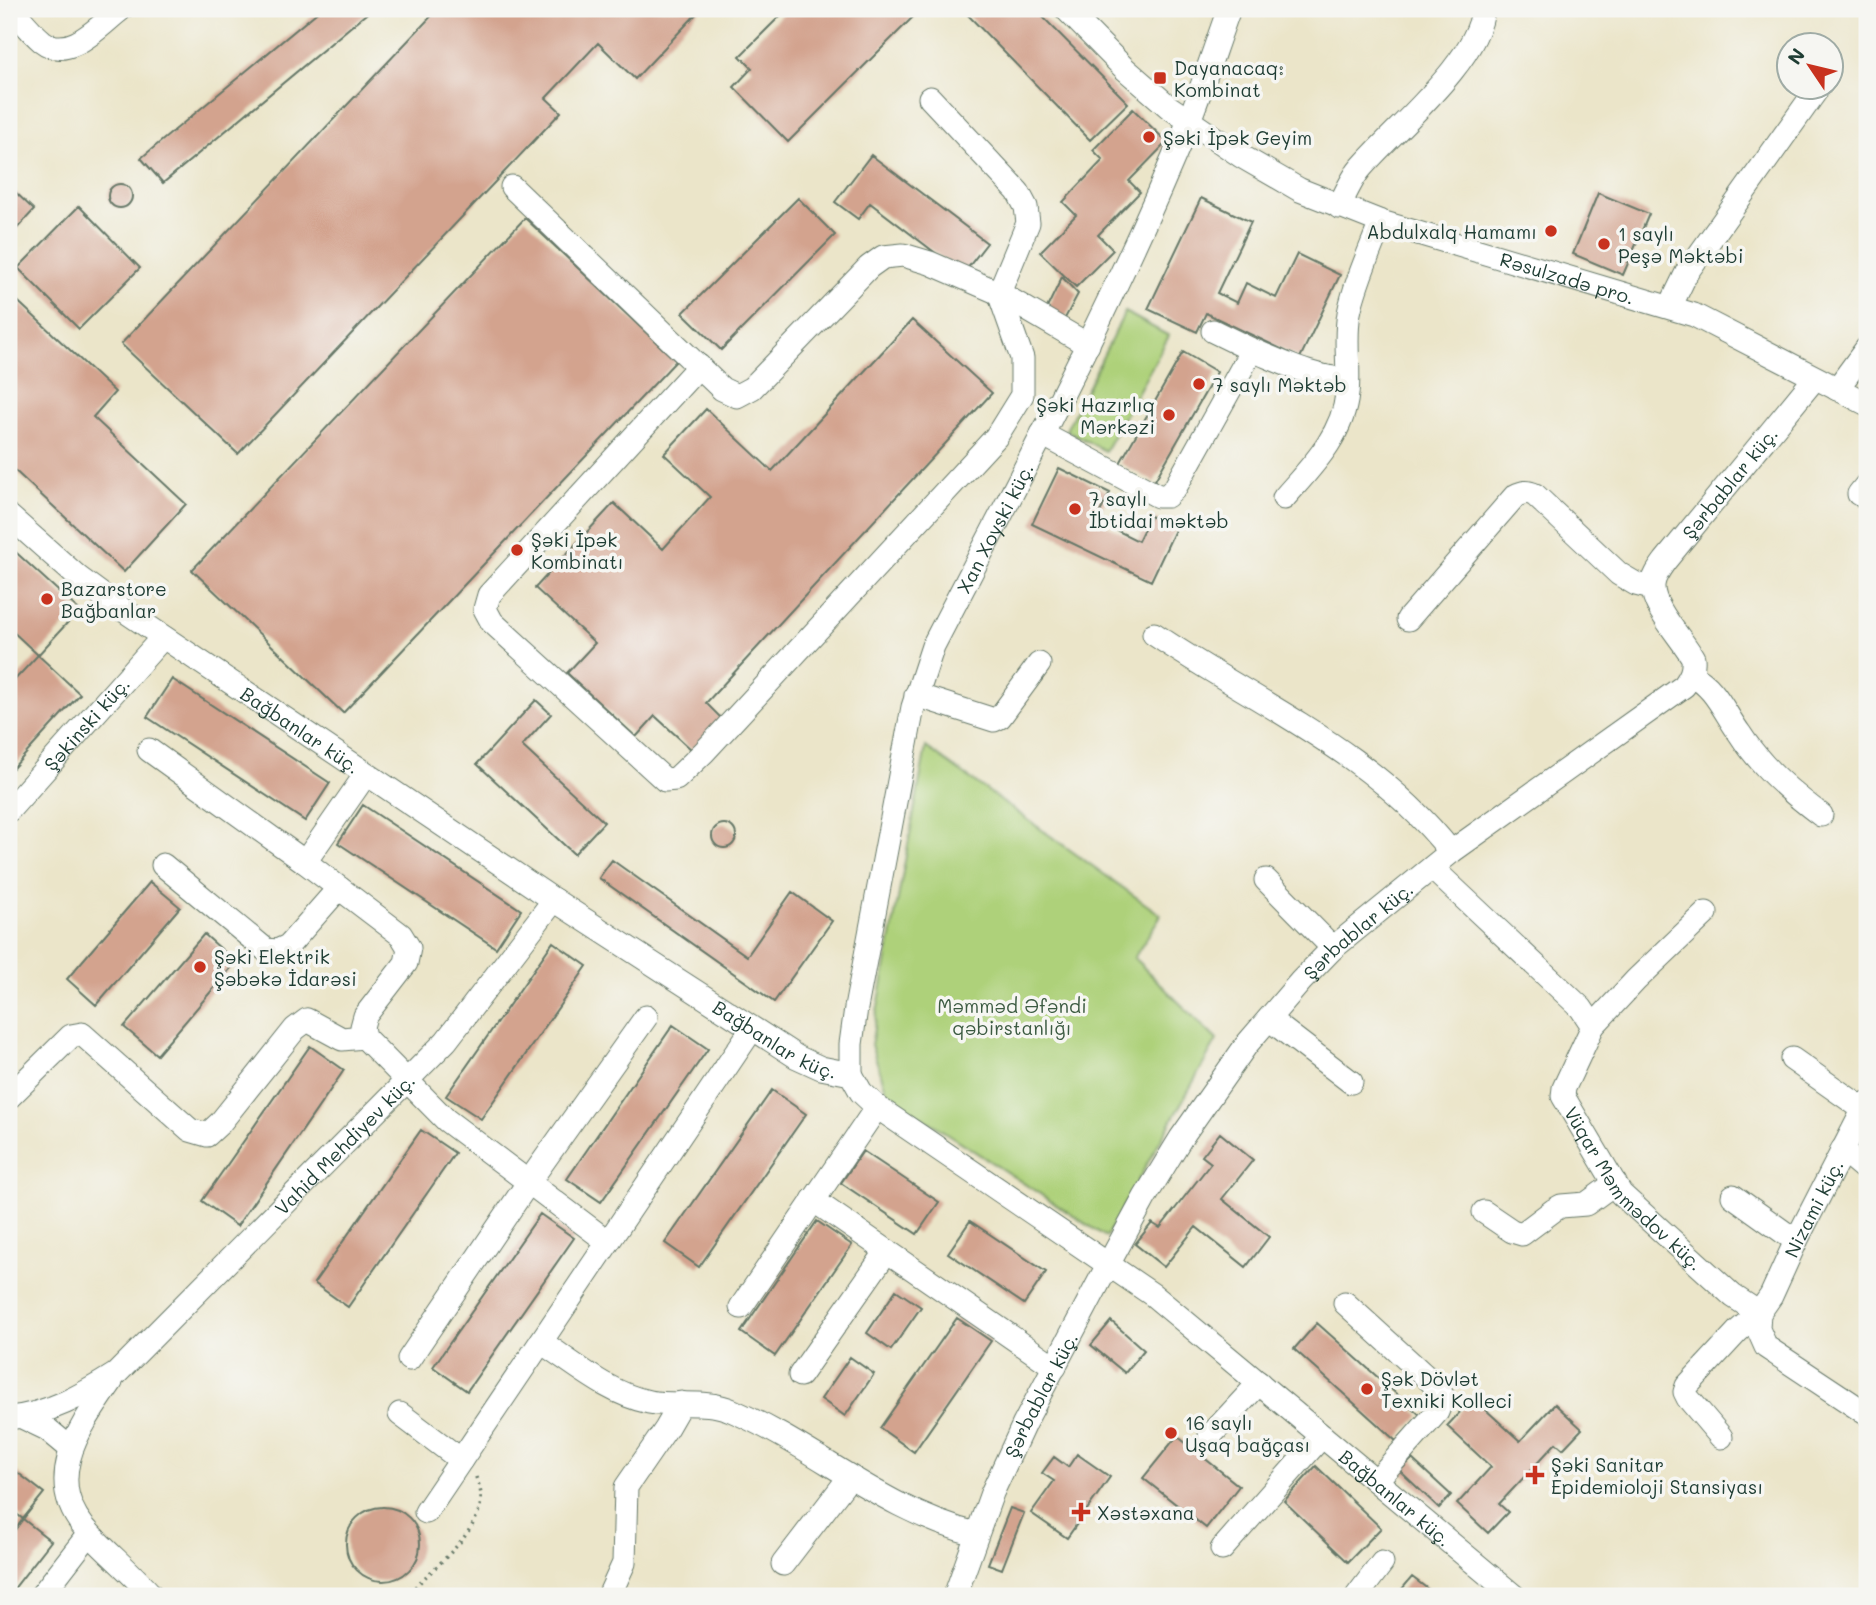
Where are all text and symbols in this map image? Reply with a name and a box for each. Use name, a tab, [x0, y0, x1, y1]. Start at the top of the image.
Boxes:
north arrow	[1774, 32, 1844, 102]
text: N	[1781, 43, 1810, 69]
place label: Dayanacaq: Kombinat	[1174, 55, 1284, 102]
marker: Dayanacaq: Kombinat	[1152, 70, 1168, 86]
place label: Şəki İpək Geyim	[1163, 125, 1312, 150]
marker: Şəki İpək Geyim	[1141, 129, 1157, 145]
place label: Abdulxalq Hamamı	[1367, 219, 1537, 244]
place label: 1 saylı Peşə Məktəbi	[1618, 221, 1743, 268]
marker: Abdulxalq Hamamı	[1543, 223, 1559, 239]
marker: 1 saylı Peşə Məktəbi	[1596, 236, 1612, 252]
street label: Rəsulzadə pro.	[1497, 246, 1638, 309]
place label: 7 saylı Məktəb	[1213, 372, 1347, 397]
marker: 7 saylı Məktəb	[1191, 376, 1207, 392]
place label: Şəki Hazırlıq Mərkəzi	[1036, 392, 1155, 439]
marker: Şəki Hazırlıq Mərkəzi	[1161, 407, 1177, 423]
street label: Şərbablar küç.	[1676, 421, 1783, 544]
street label: Xan Xoyski küç.	[950, 458, 1038, 597]
place label: 7 saylı İbtidai məktəb	[1089, 486, 1229, 533]
marker: 7 saylı İbtidai məktəb	[1067, 501, 1083, 517]
place label: Şəki İpək Kombinatı	[531, 527, 624, 574]
marker: Şəki İpək Kombinatı	[509, 542, 525, 558]
place label: Bazarstore Bağbanlar	[61, 576, 167, 623]
marker: Bazarstore Bağbanlar	[39, 591, 55, 607]
street label: Şəkinski küç.	[38, 671, 135, 776]
street label: Bağbanlar küç.	[236, 680, 365, 779]
street label: Şərbablar küç.	[1297, 876, 1418, 984]
place label: Şəki Elektrik Şəbəkə İdarəsi	[214, 944, 357, 991]
marker: Şəki Elektrik Şəbəkə İdarəsi	[192, 959, 208, 975]
park label: Məmməd Əfəndi qəbirstanlığı	[937, 993, 1087, 1040]
street label: Bağbanlar küç.	[709, 994, 838, 1083]
street label: Vahid Mehdiyev küç.	[269, 1068, 420, 1220]
street label: Vüqar Məmmədov küç.	[1559, 1102, 1709, 1275]
street label: Nizami küç.	[1778, 1155, 1848, 1261]
street label: Şərbablar küç.	[998, 1328, 1083, 1461]
place label: Şək Dövlət Texniki Kolleci	[1381, 1366, 1512, 1413]
marker: Şək Dövlət Texniki Kolleci	[1359, 1381, 1375, 1397]
place label: 16 saylı Uşaq bağçası	[1185, 1410, 1310, 1457]
marker: 16 saylı Uşaq bağçası	[1163, 1425, 1179, 1441]
street label: Bağbanlar küç.	[1334, 1443, 1457, 1551]
place label: Şəki Sanitar Epidemioloji Stansiyası	[1551, 1452, 1763, 1499]
marker: Şəki Sanitar Epidemioloji Stansiyası	[1525, 1465, 1545, 1485]
place label: Xəstəxana	[1097, 1500, 1195, 1525]
marker: Xəstəxana	[1071, 1502, 1091, 1522]

